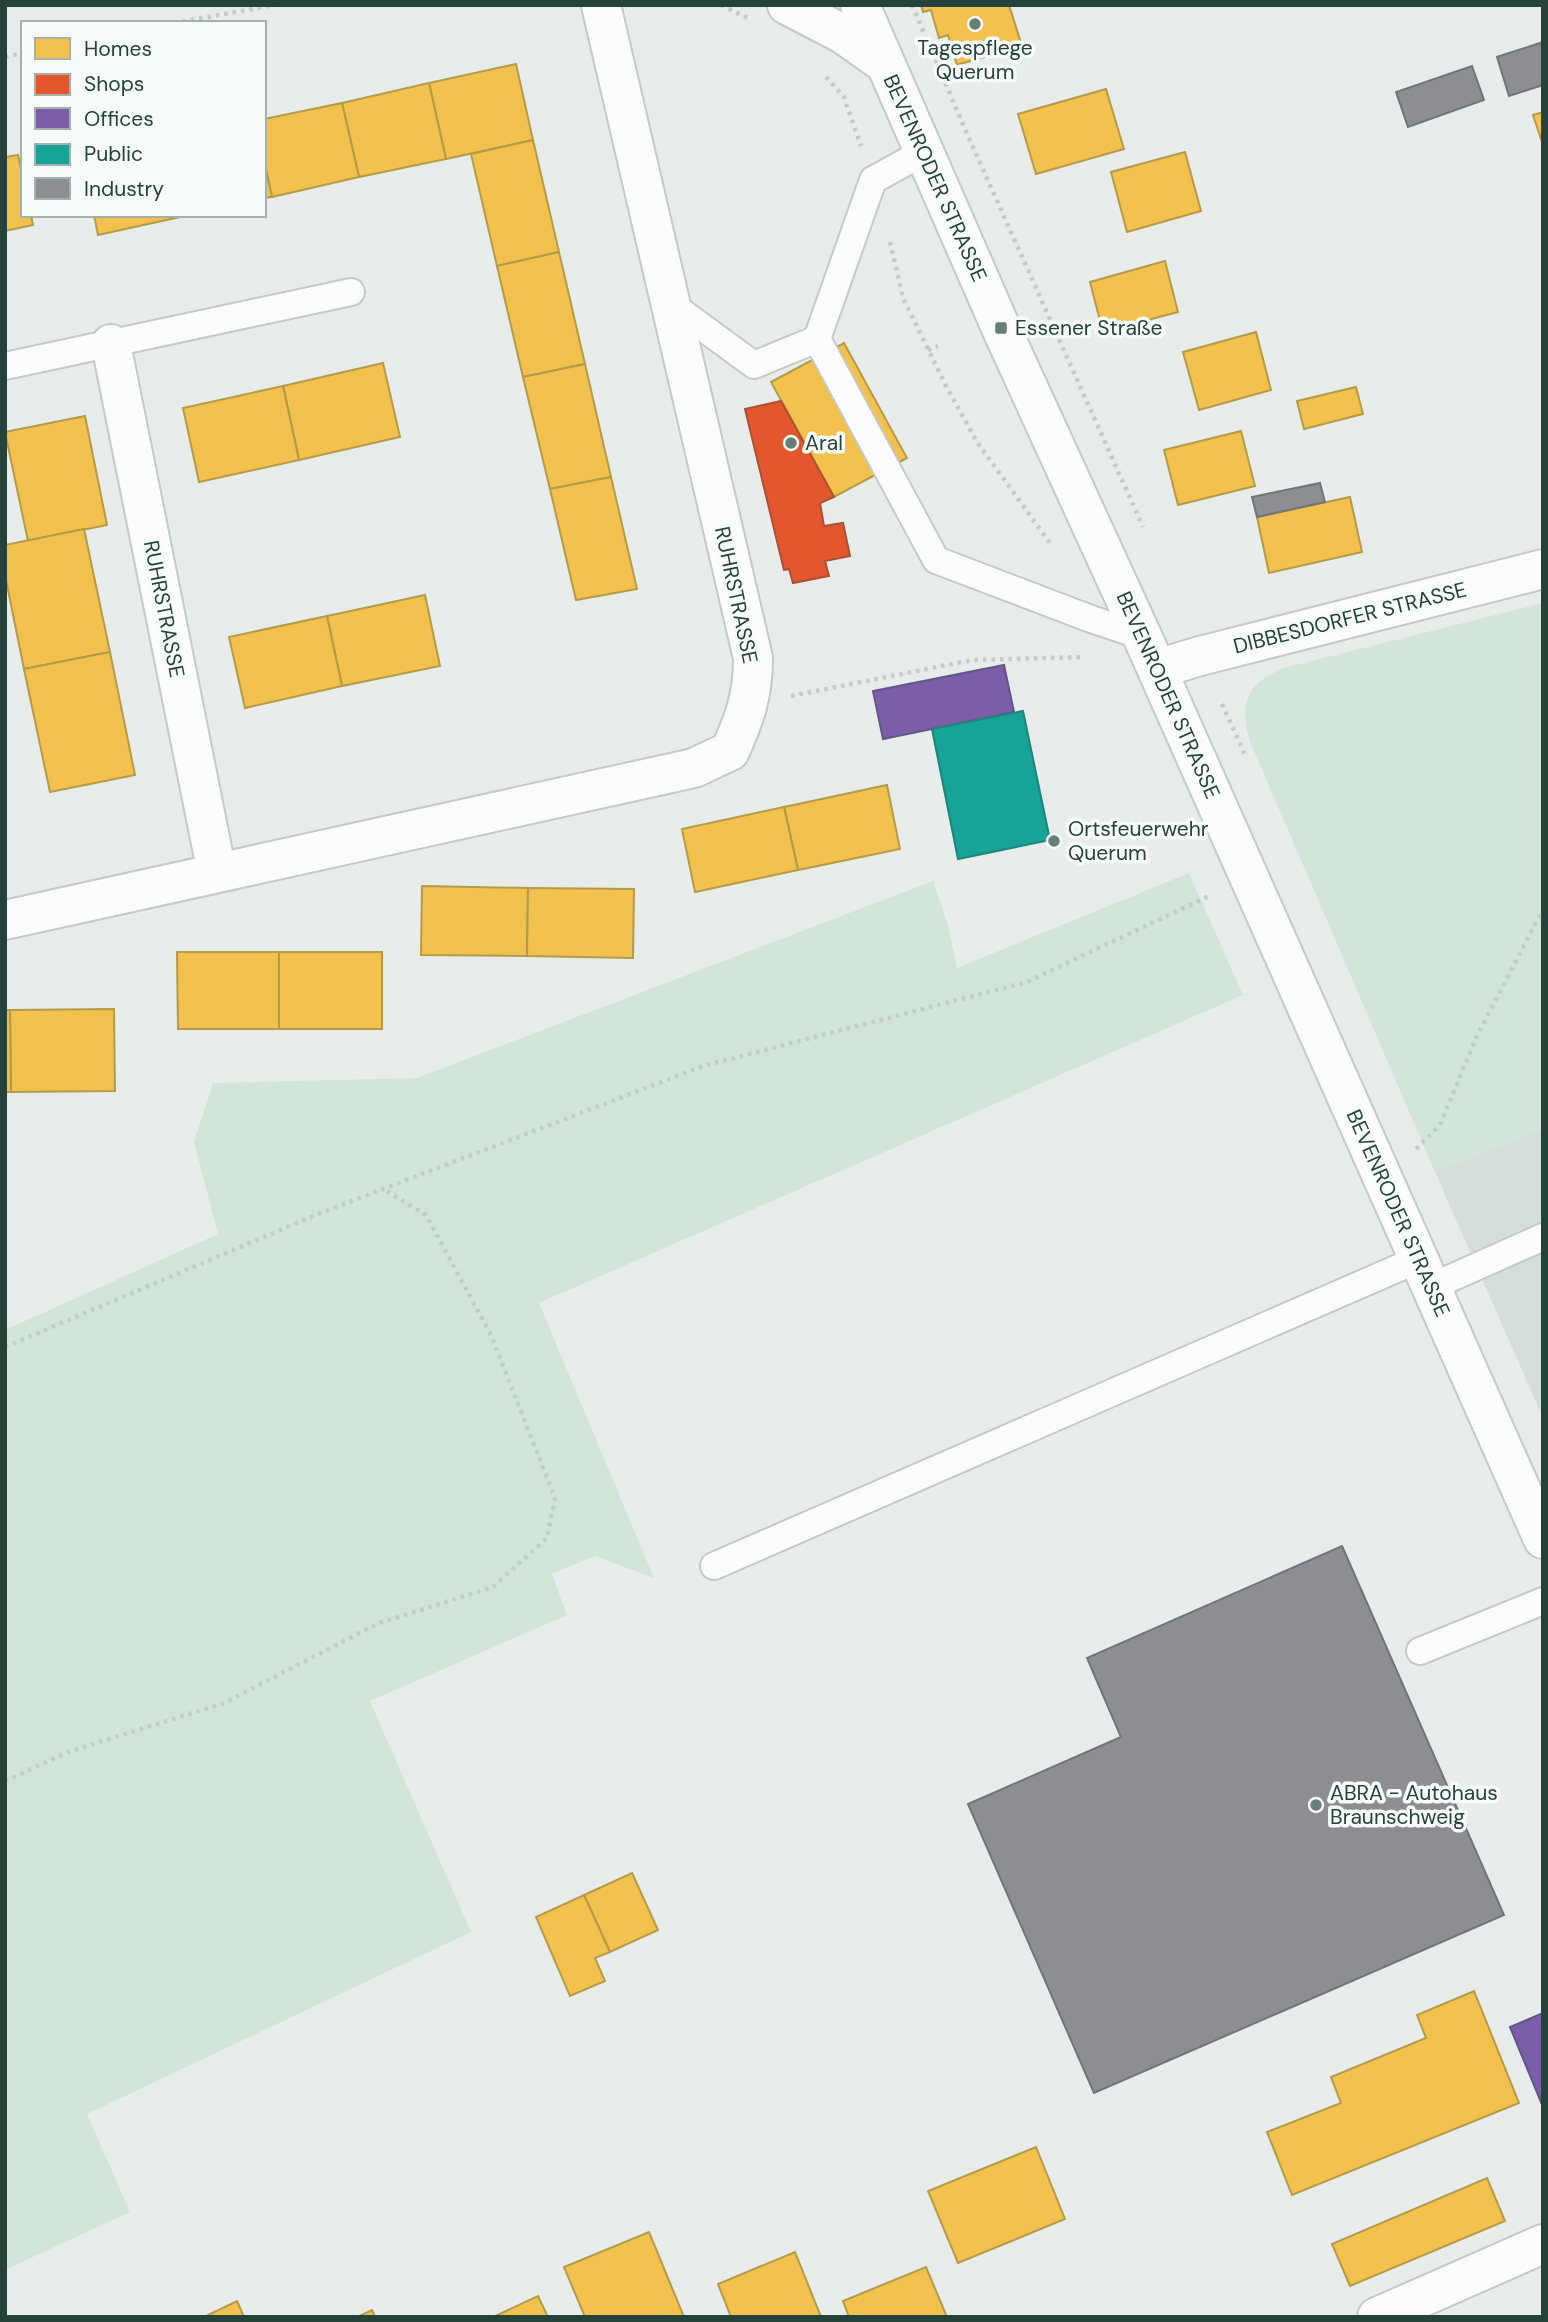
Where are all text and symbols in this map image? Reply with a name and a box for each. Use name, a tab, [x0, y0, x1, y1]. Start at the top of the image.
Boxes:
marker: Tagespflege Querum	[967, 16, 983, 32]
legend	[21, 21, 266, 217]
place label: Tagespflege Querum	[917, 34, 1033, 86]
text: Homes	[84, 35, 152, 63]
text: Shops	[84, 70, 144, 98]
street label: BEVENRODER STRASSE	[877, 70, 993, 286]
text: Offices	[84, 105, 154, 133]
text: Public	[84, 140, 143, 168]
text: Industry	[84, 175, 164, 203]
place label: Essener Straße	[1015, 314, 1162, 342]
marker: Essener Straße	[993, 320, 1009, 336]
place label: Aral	[805, 429, 843, 457]
marker: Aral	[783, 435, 799, 451]
street label: RUHRSTRASSE	[708, 524, 764, 666]
street label: RUHRSTRASSE	[137, 538, 191, 680]
street label: DIBBESDORFER STRASSE	[1231, 575, 1469, 661]
street label: BEVENRODER STRASSE	[1110, 587, 1226, 803]
place label: Ortsfeuerwehr Querum	[1068, 815, 1209, 867]
marker: Ortsfeuerwehr Querum	[1046, 833, 1062, 849]
street label: BEVENRODER STRASSE	[1340, 1105, 1456, 1321]
place label: ABRA - Autohaus Braunschweig	[1330, 1779, 1498, 1831]
marker: ABRA - Autohaus Braunschweig	[1308, 1797, 1324, 1813]

